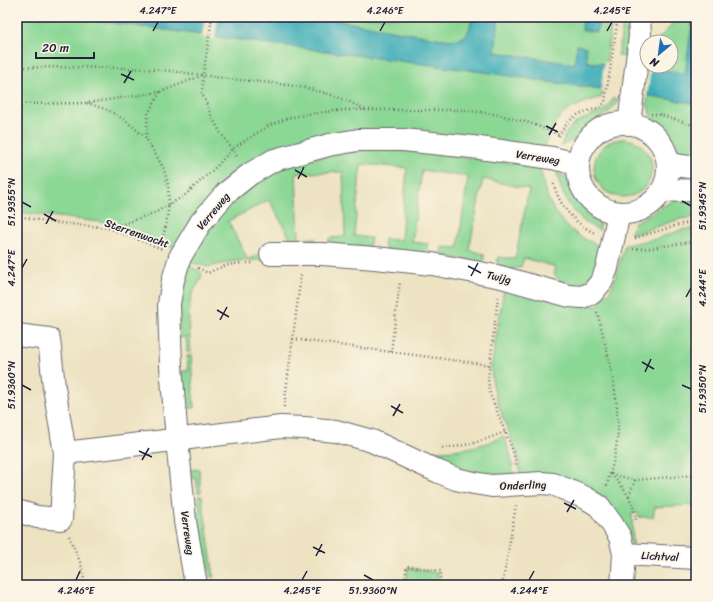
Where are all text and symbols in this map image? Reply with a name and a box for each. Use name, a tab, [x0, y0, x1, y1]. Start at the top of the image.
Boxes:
text: 4.247°E	[140, 2, 178, 20]
text: 4.246°E	[367, 2, 405, 20]
text: 4.245°E	[593, 2, 632, 20]
scale bar	[36, 34, 94, 60]
north arrow	[639, 34, 679, 74]
text: 20 m	[42, 37, 69, 59]
text: N	[646, 52, 663, 73]
street label: Verreweg	[514, 145, 562, 170]
text: 51.9355°N	[3, 178, 21, 226]
text: 51.9345°N	[694, 182, 712, 230]
street label: Verreweg	[192, 188, 235, 234]
street label: Sterrenwacht	[102, 214, 172, 253]
text: 4.247°E	[3, 248, 21, 286]
street label: Twijg	[485, 265, 514, 290]
text: 4.244°E	[694, 268, 712, 307]
text: 51.9360°N	[3, 361, 21, 409]
text: 51.9350°N	[694, 365, 712, 413]
street label: Onderling	[499, 475, 547, 496]
street label: Verreweg	[175, 510, 200, 557]
street label: Lichtval	[641, 546, 680, 567]
text: 4.246°E	[58, 582, 96, 600]
text: 4.245°E	[283, 582, 322, 600]
text: 51.9360°N	[349, 582, 397, 600]
text: 4.244°E	[510, 582, 549, 600]

